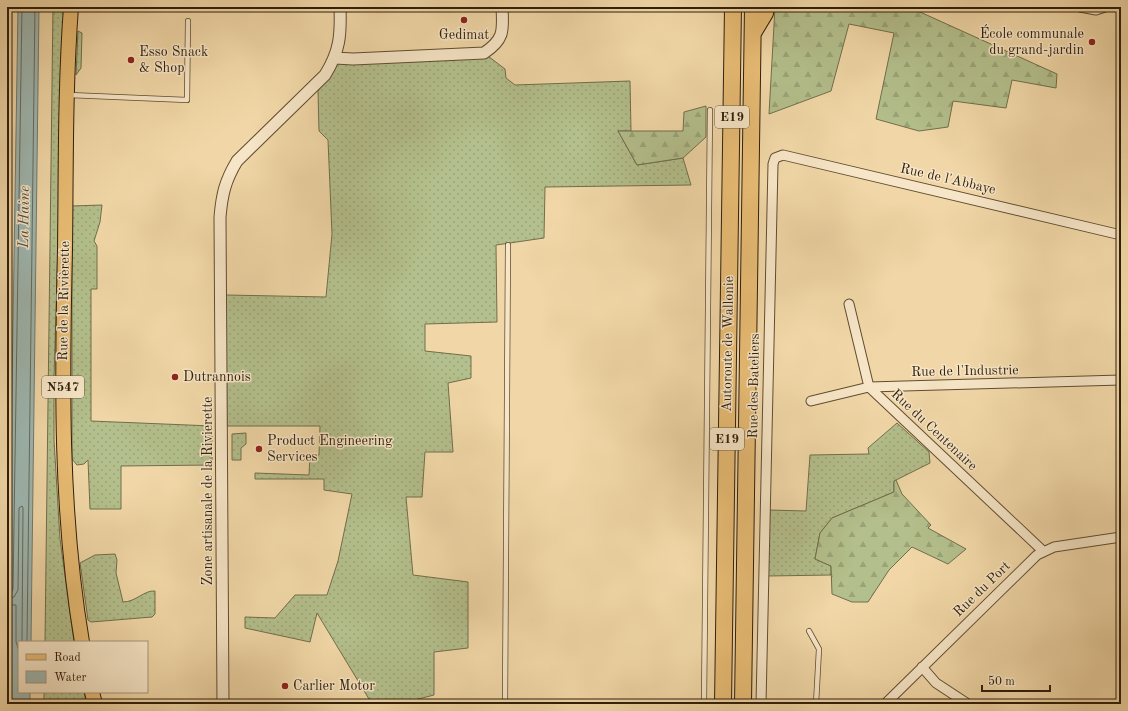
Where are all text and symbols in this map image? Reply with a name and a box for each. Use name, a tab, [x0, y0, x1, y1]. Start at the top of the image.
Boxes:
marker: Gedimat	[459, 15, 469, 25]
place label: École communale du grand-jardin	[980, 24, 1084, 57]
place label: Gedimat	[439, 28, 489, 42]
marker: École communale du grand-jardin	[1087, 37, 1097, 47]
place label: Esso Snack & Shop	[139, 45, 208, 75]
marker: Esso Snack & Shop	[126, 55, 136, 65]
road number: E19	[715, 106, 749, 128]
street label: Rue de l'Abbaye	[899, 161, 997, 197]
water label: La Haine	[17, 186, 33, 249]
street label: Rue de la Rivièrette	[56, 241, 72, 361]
street label: Autoroute de Wallonie	[720, 276, 736, 412]
street label: Rue des Bateliers	[746, 333, 762, 439]
street label: Rue de l'Industrie	[911, 363, 1019, 379]
place label: Dutrannois	[183, 370, 251, 384]
marker: Dutrannois	[170, 372, 180, 382]
road number: N547	[42, 376, 84, 398]
street label: Rue du Centenaire	[888, 387, 980, 473]
street label: Zone artisanale de la Rivierette	[201, 396, 215, 586]
road number: E19	[710, 428, 744, 450]
place label: Product Engineering Services	[267, 434, 393, 464]
marker: Product Engineering Services	[254, 444, 264, 454]
street label: Rue du Port	[951, 559, 1013, 619]
legend	[18, 641, 148, 693]
text: Road	[54, 652, 81, 664]
scale bar	[982, 667, 1050, 693]
text: Water	[54, 672, 87, 684]
text: 50 m	[988, 675, 1015, 688]
place label: Carlier Motor	[293, 679, 375, 693]
marker: Carlier Motor	[280, 681, 290, 691]

